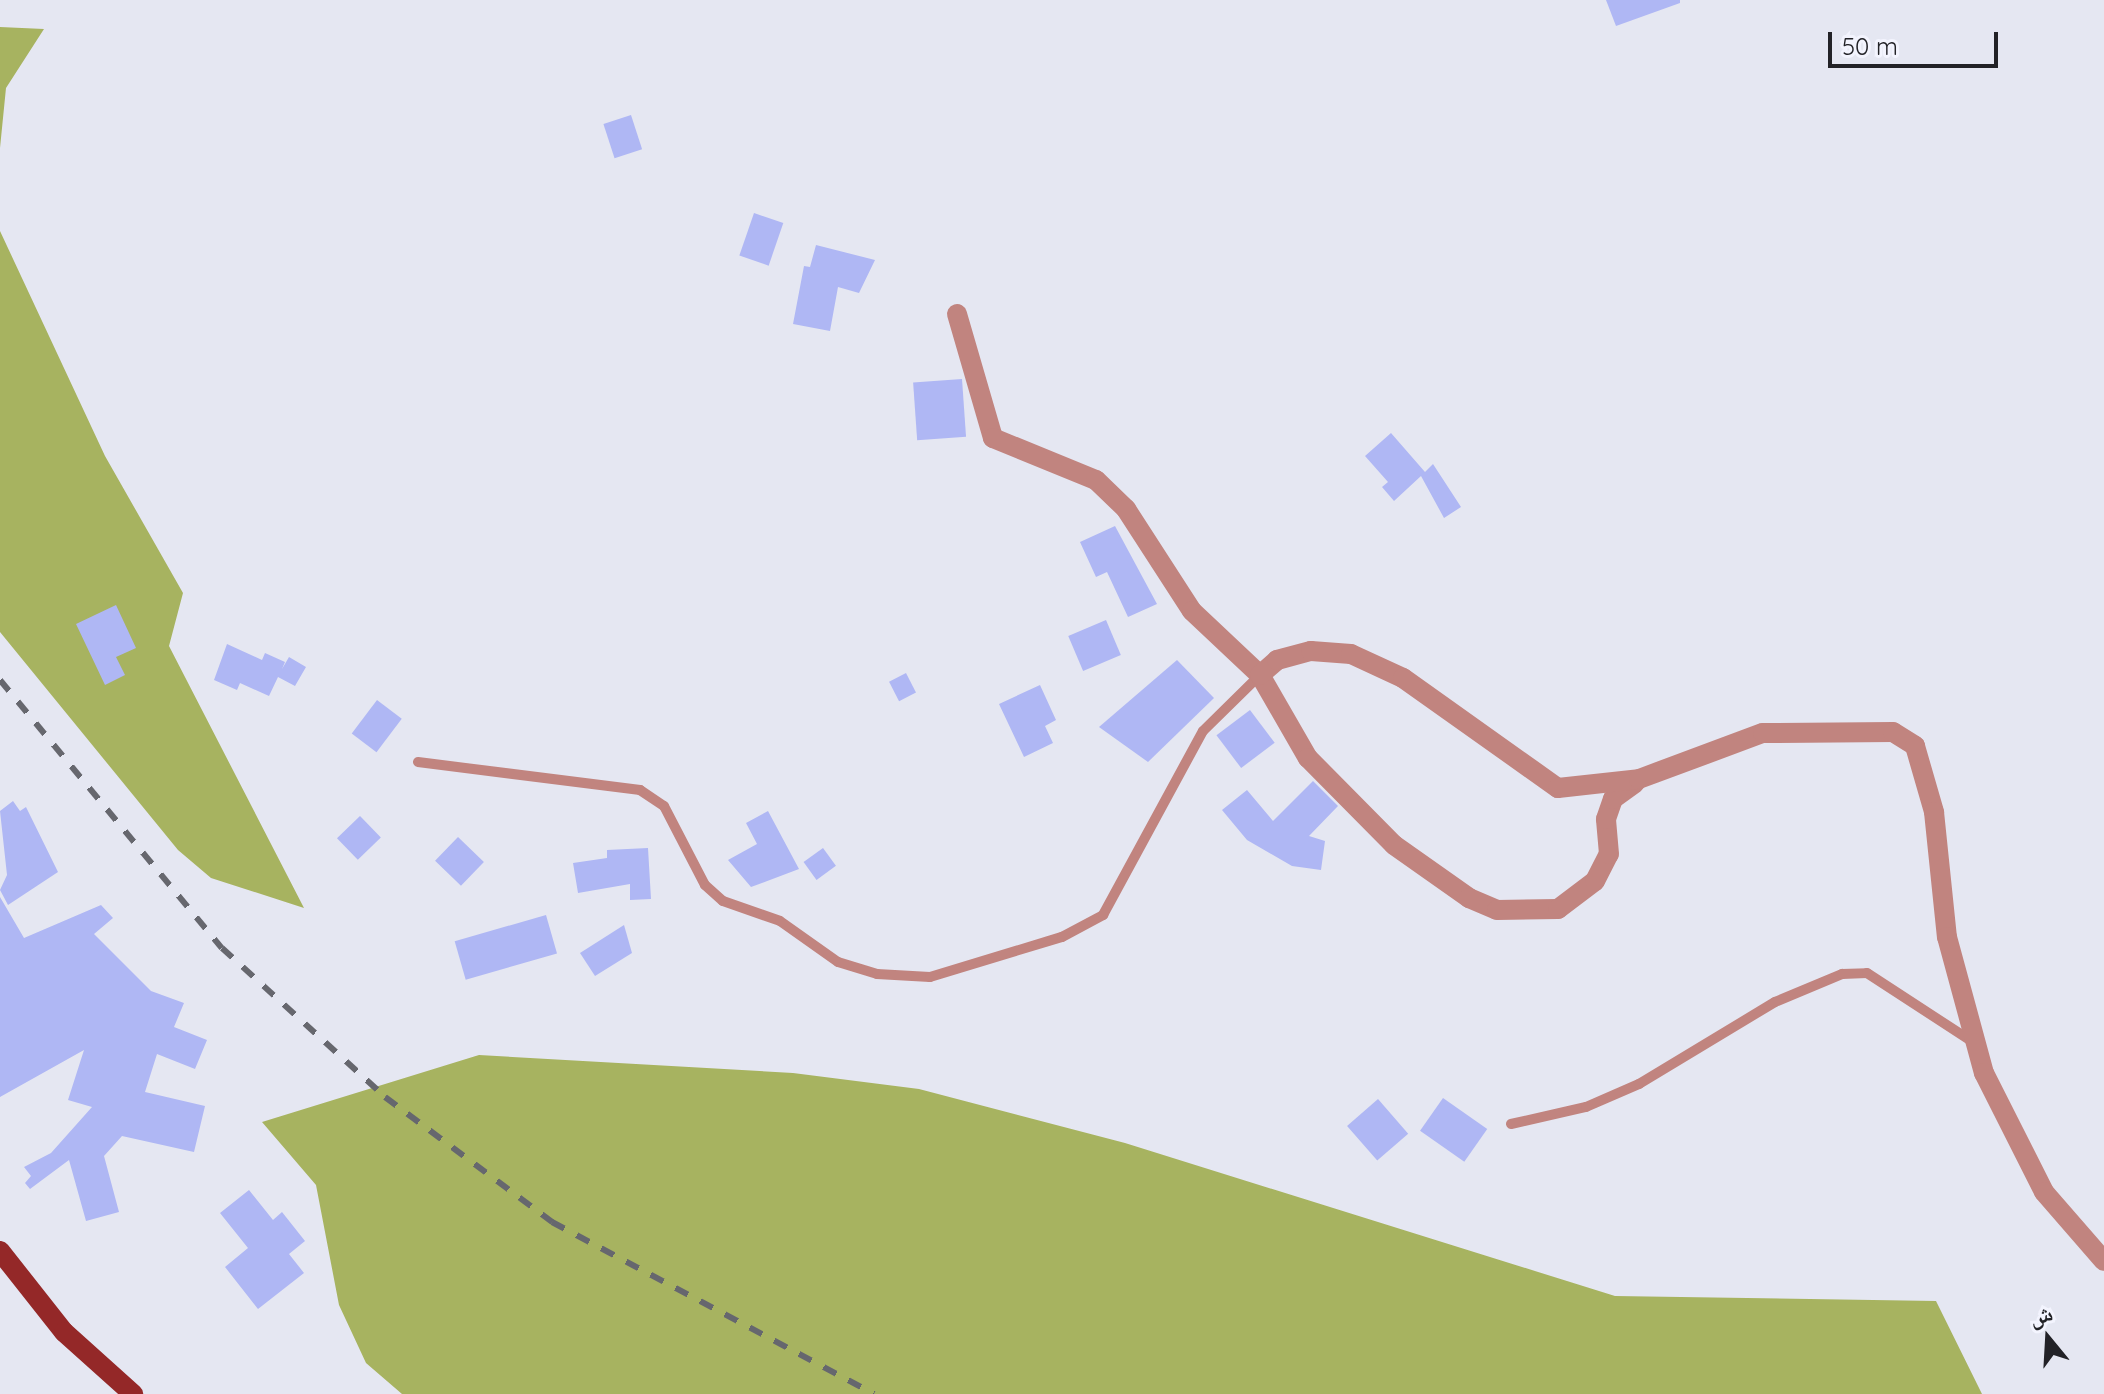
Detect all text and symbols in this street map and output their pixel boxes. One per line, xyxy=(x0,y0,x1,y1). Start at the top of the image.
scale bar xyxy=(1832,16,2002,66)
text: 50 m xyxy=(1842,31,1898,61)
north arrow xyxy=(2008,1298,2088,1378)
text: ش xyxy=(2025,1298,2056,1332)

